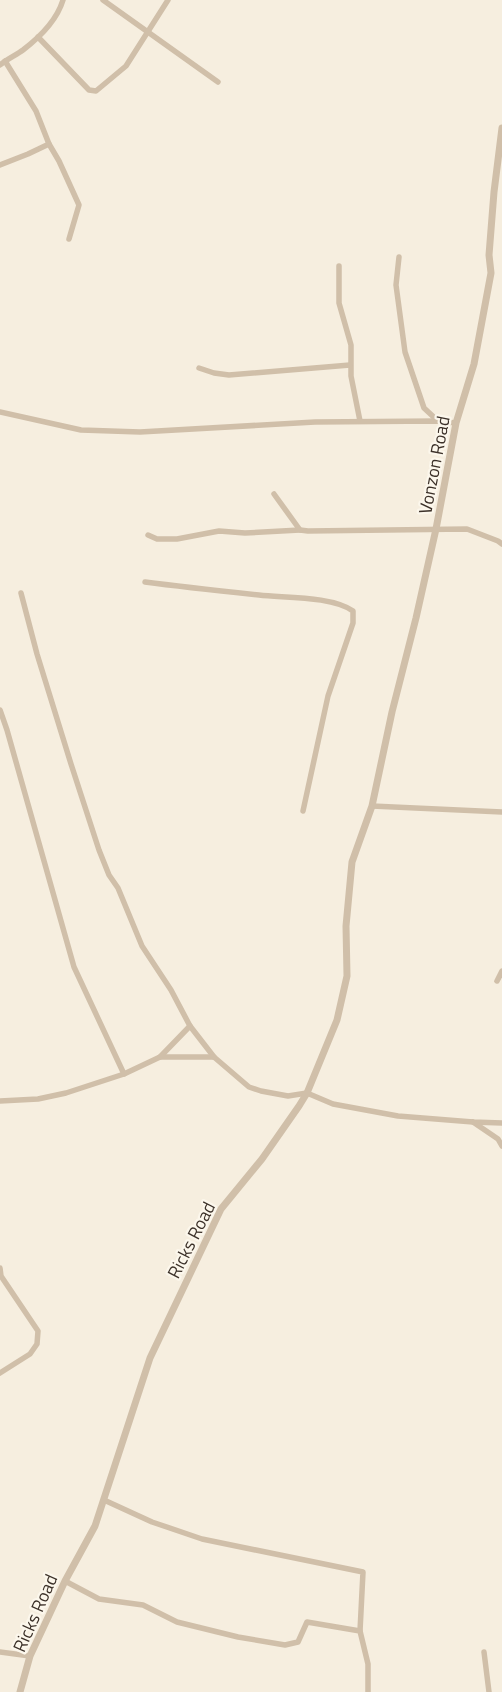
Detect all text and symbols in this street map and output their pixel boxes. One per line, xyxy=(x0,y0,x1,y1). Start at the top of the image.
street label: Vonzon Road xyxy=(411,414,457,516)
street label: Ricks Road xyxy=(160,1197,222,1283)
street label: Ricks Road xyxy=(6,1570,64,1656)

